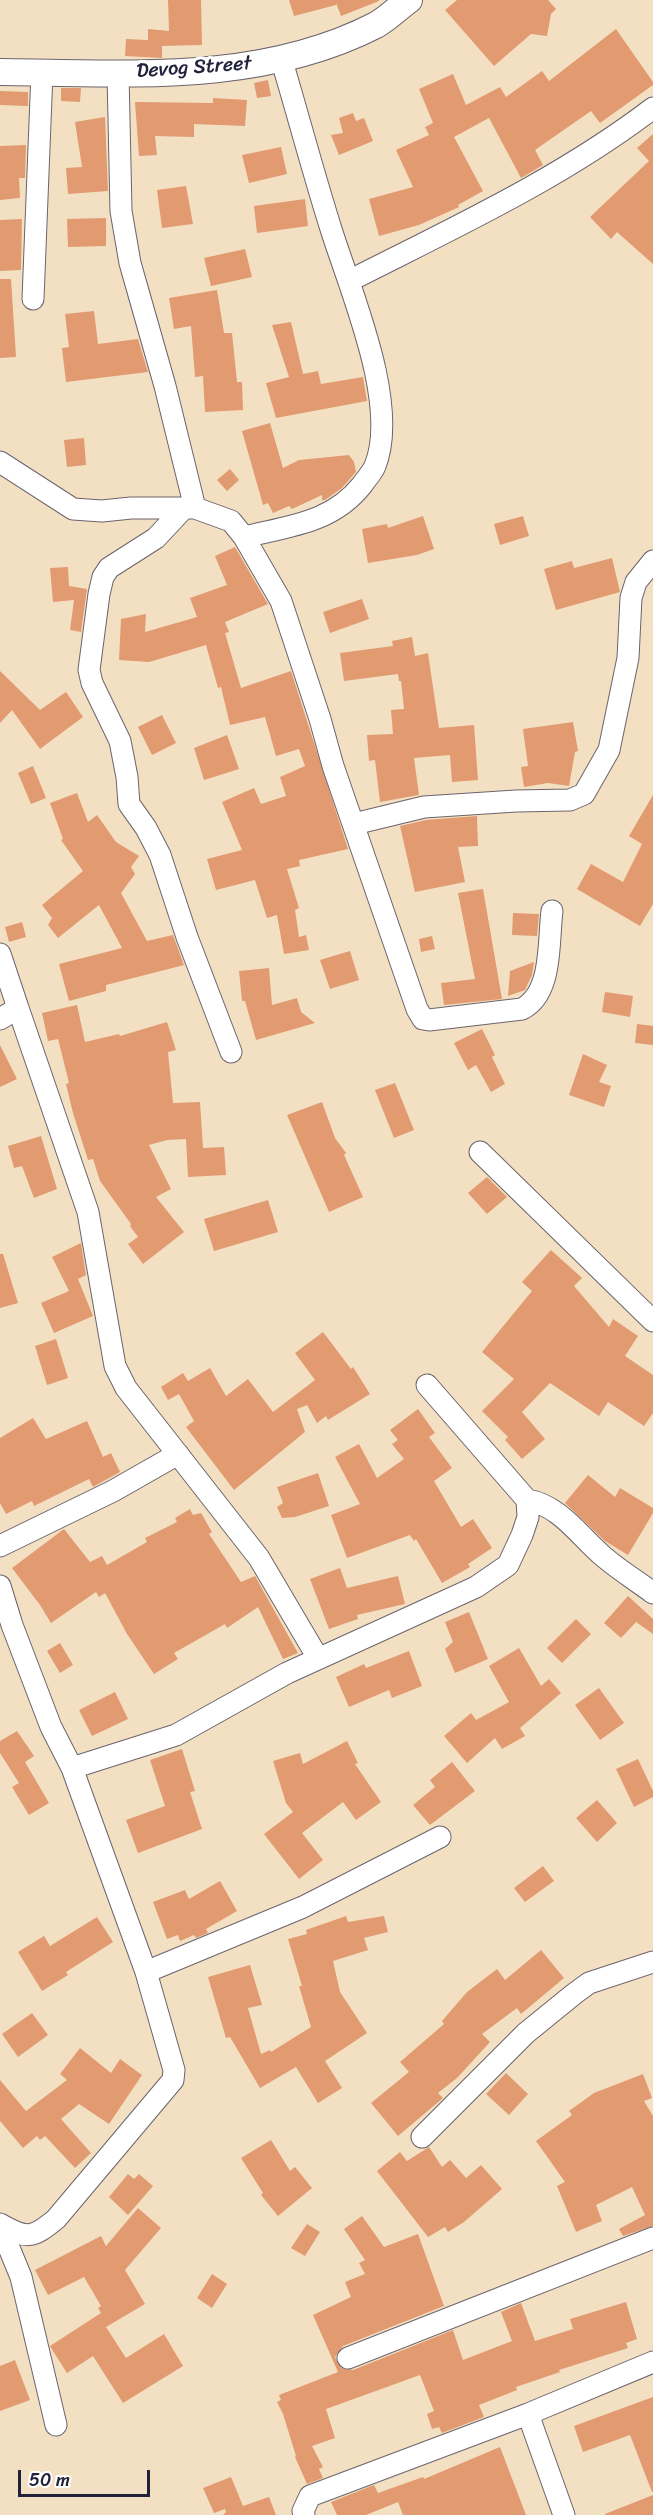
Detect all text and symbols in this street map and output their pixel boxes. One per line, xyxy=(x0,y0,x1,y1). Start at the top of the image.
street label: Devog Street xyxy=(136,52,252,84)
scale bar xyxy=(21,2458,153,2496)
text: 50 m xyxy=(29,2464,70,2496)

